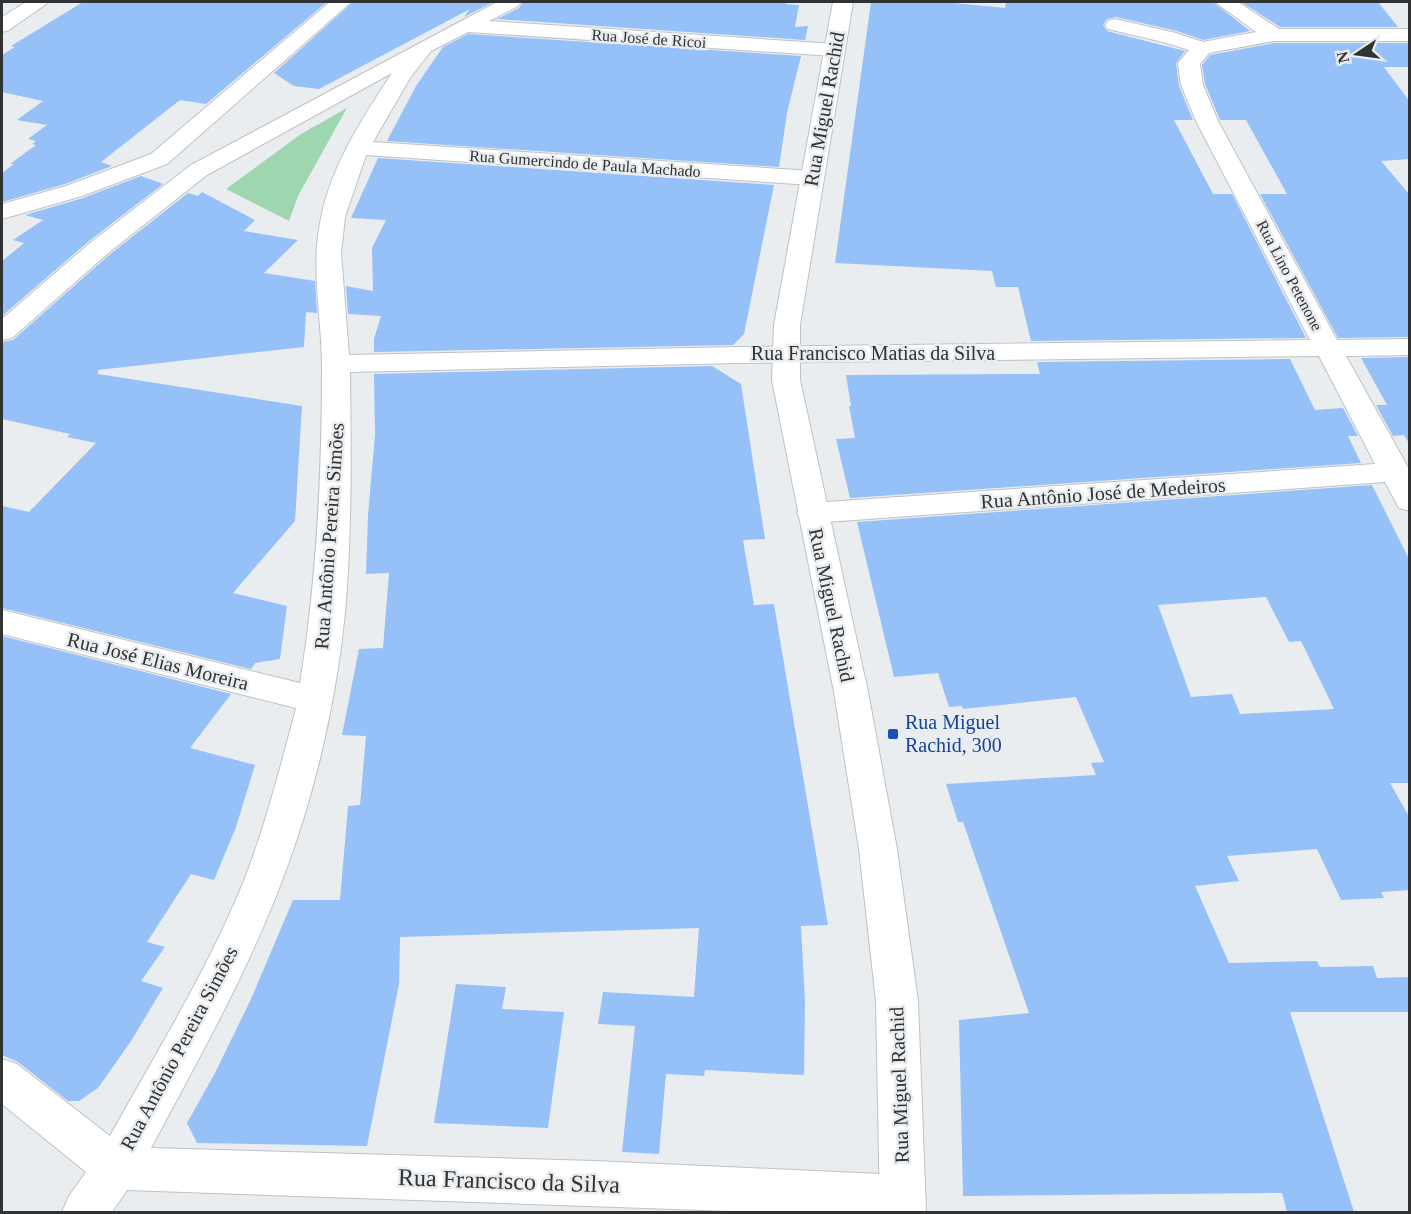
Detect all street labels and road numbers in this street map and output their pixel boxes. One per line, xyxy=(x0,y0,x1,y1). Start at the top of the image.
street label: Rua José de Ricoi xyxy=(591,26,708,51)
street label: Rua Miguel Rachid xyxy=(800,30,849,188)
street label: Rua Gumercindo de Paula Machado xyxy=(469,147,701,180)
street label: Rua Lino Petenone xyxy=(1253,217,1326,333)
street label: Rua Francisco Matias da Silva xyxy=(751,342,995,364)
street label: Rua Antônio Pereira Simões xyxy=(310,422,348,650)
street label: Rua Antônio José de Medeiros xyxy=(980,473,1226,513)
street label: Rua Miguel Rachid xyxy=(804,526,859,684)
street label: Rua José Elias Moreira xyxy=(65,628,251,694)
street label: Rua Antônio Pereira Simões xyxy=(116,942,242,1153)
street label: Rua Miguel Rachid xyxy=(885,1006,914,1164)
street label: Rua Francisco da Silva xyxy=(398,1164,621,1198)

